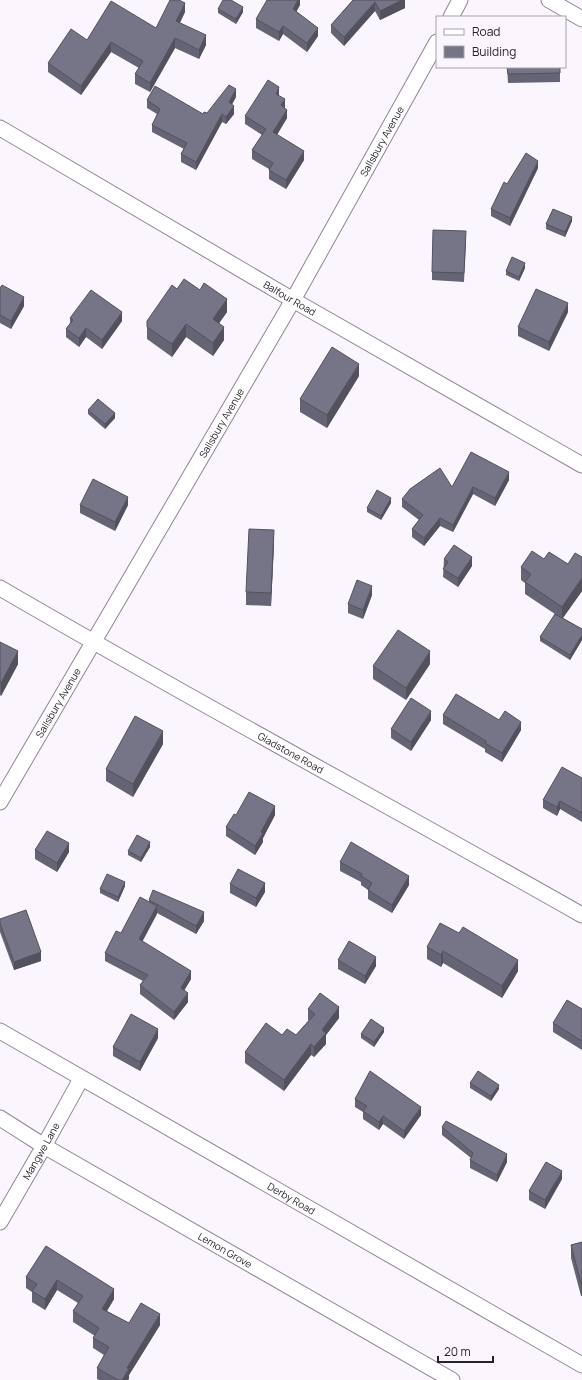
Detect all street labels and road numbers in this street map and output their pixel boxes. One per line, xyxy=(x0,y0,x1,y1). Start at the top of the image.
street label: Sallsbury Avenue xyxy=(356,103,407,179)
street label: Balfour Road xyxy=(261,277,319,319)
street label: Sallsbury Avenue xyxy=(195,385,247,460)
street label: Sallsbury Avenue xyxy=(32,665,84,740)
street label: Gladstone Road xyxy=(255,729,326,776)
street label: Mangwe Lane xyxy=(19,1120,63,1182)
street label: Derby Road xyxy=(265,1179,318,1218)
street label: Lemon Grove xyxy=(196,1229,255,1271)

